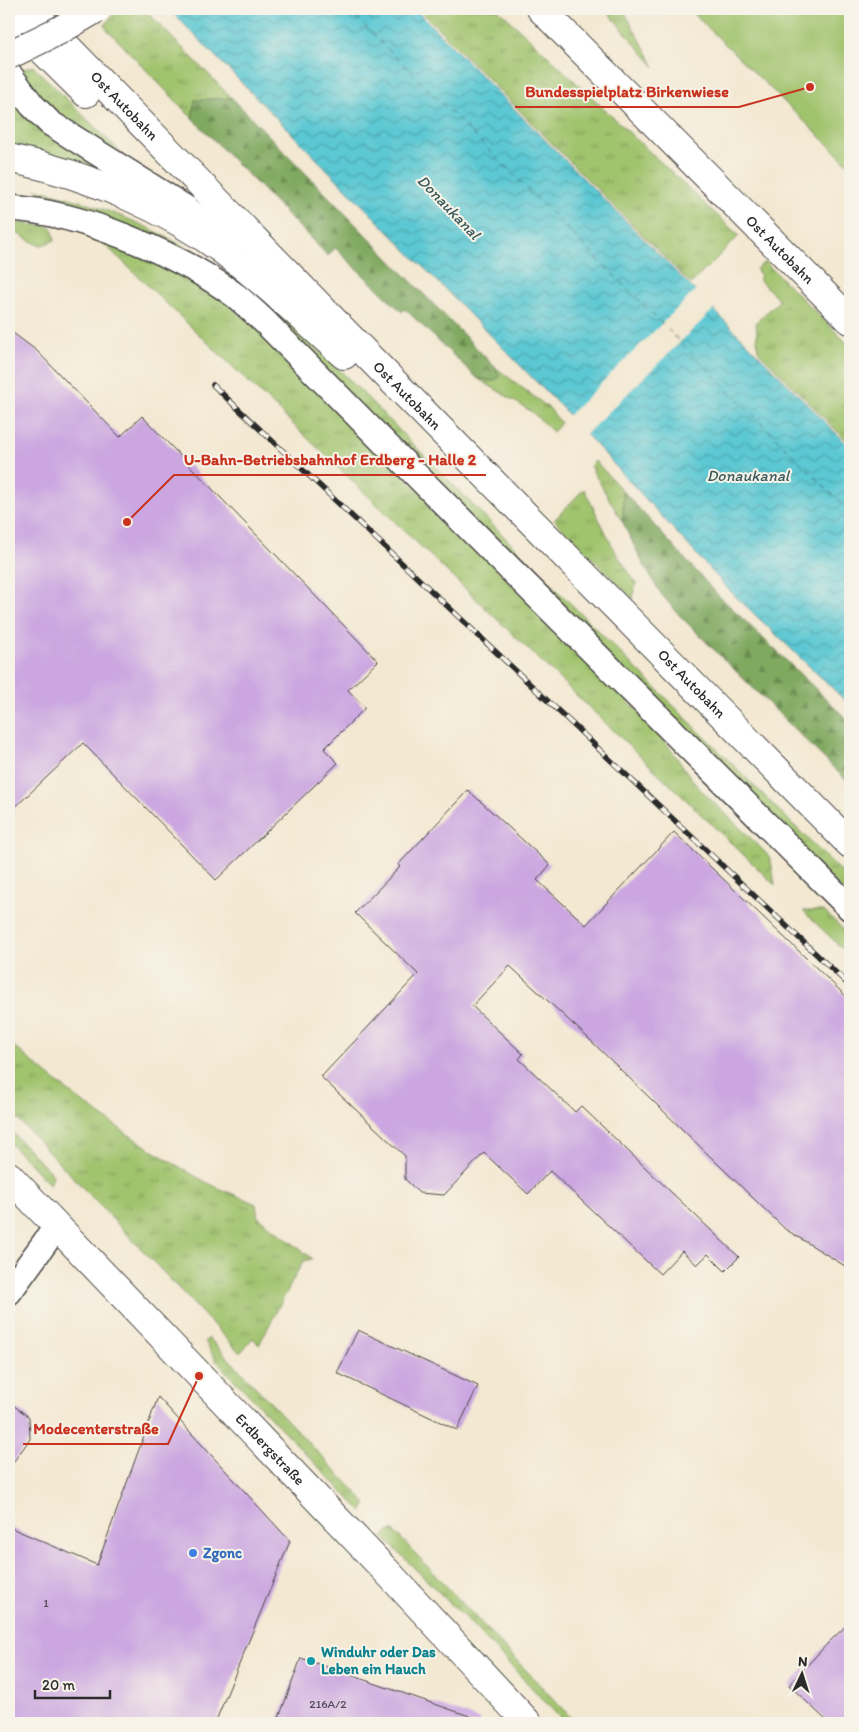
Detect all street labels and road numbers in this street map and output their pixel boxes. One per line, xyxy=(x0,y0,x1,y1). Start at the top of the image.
street label: Ost Autobahn xyxy=(87,67,162,144)
street label: Ost Autobahn xyxy=(742,211,818,288)
street label: Ost Autobahn xyxy=(369,357,445,434)
street label: Ost Autobahn xyxy=(654,646,730,722)
street label: Erdbergstraße xyxy=(232,1410,309,1489)

